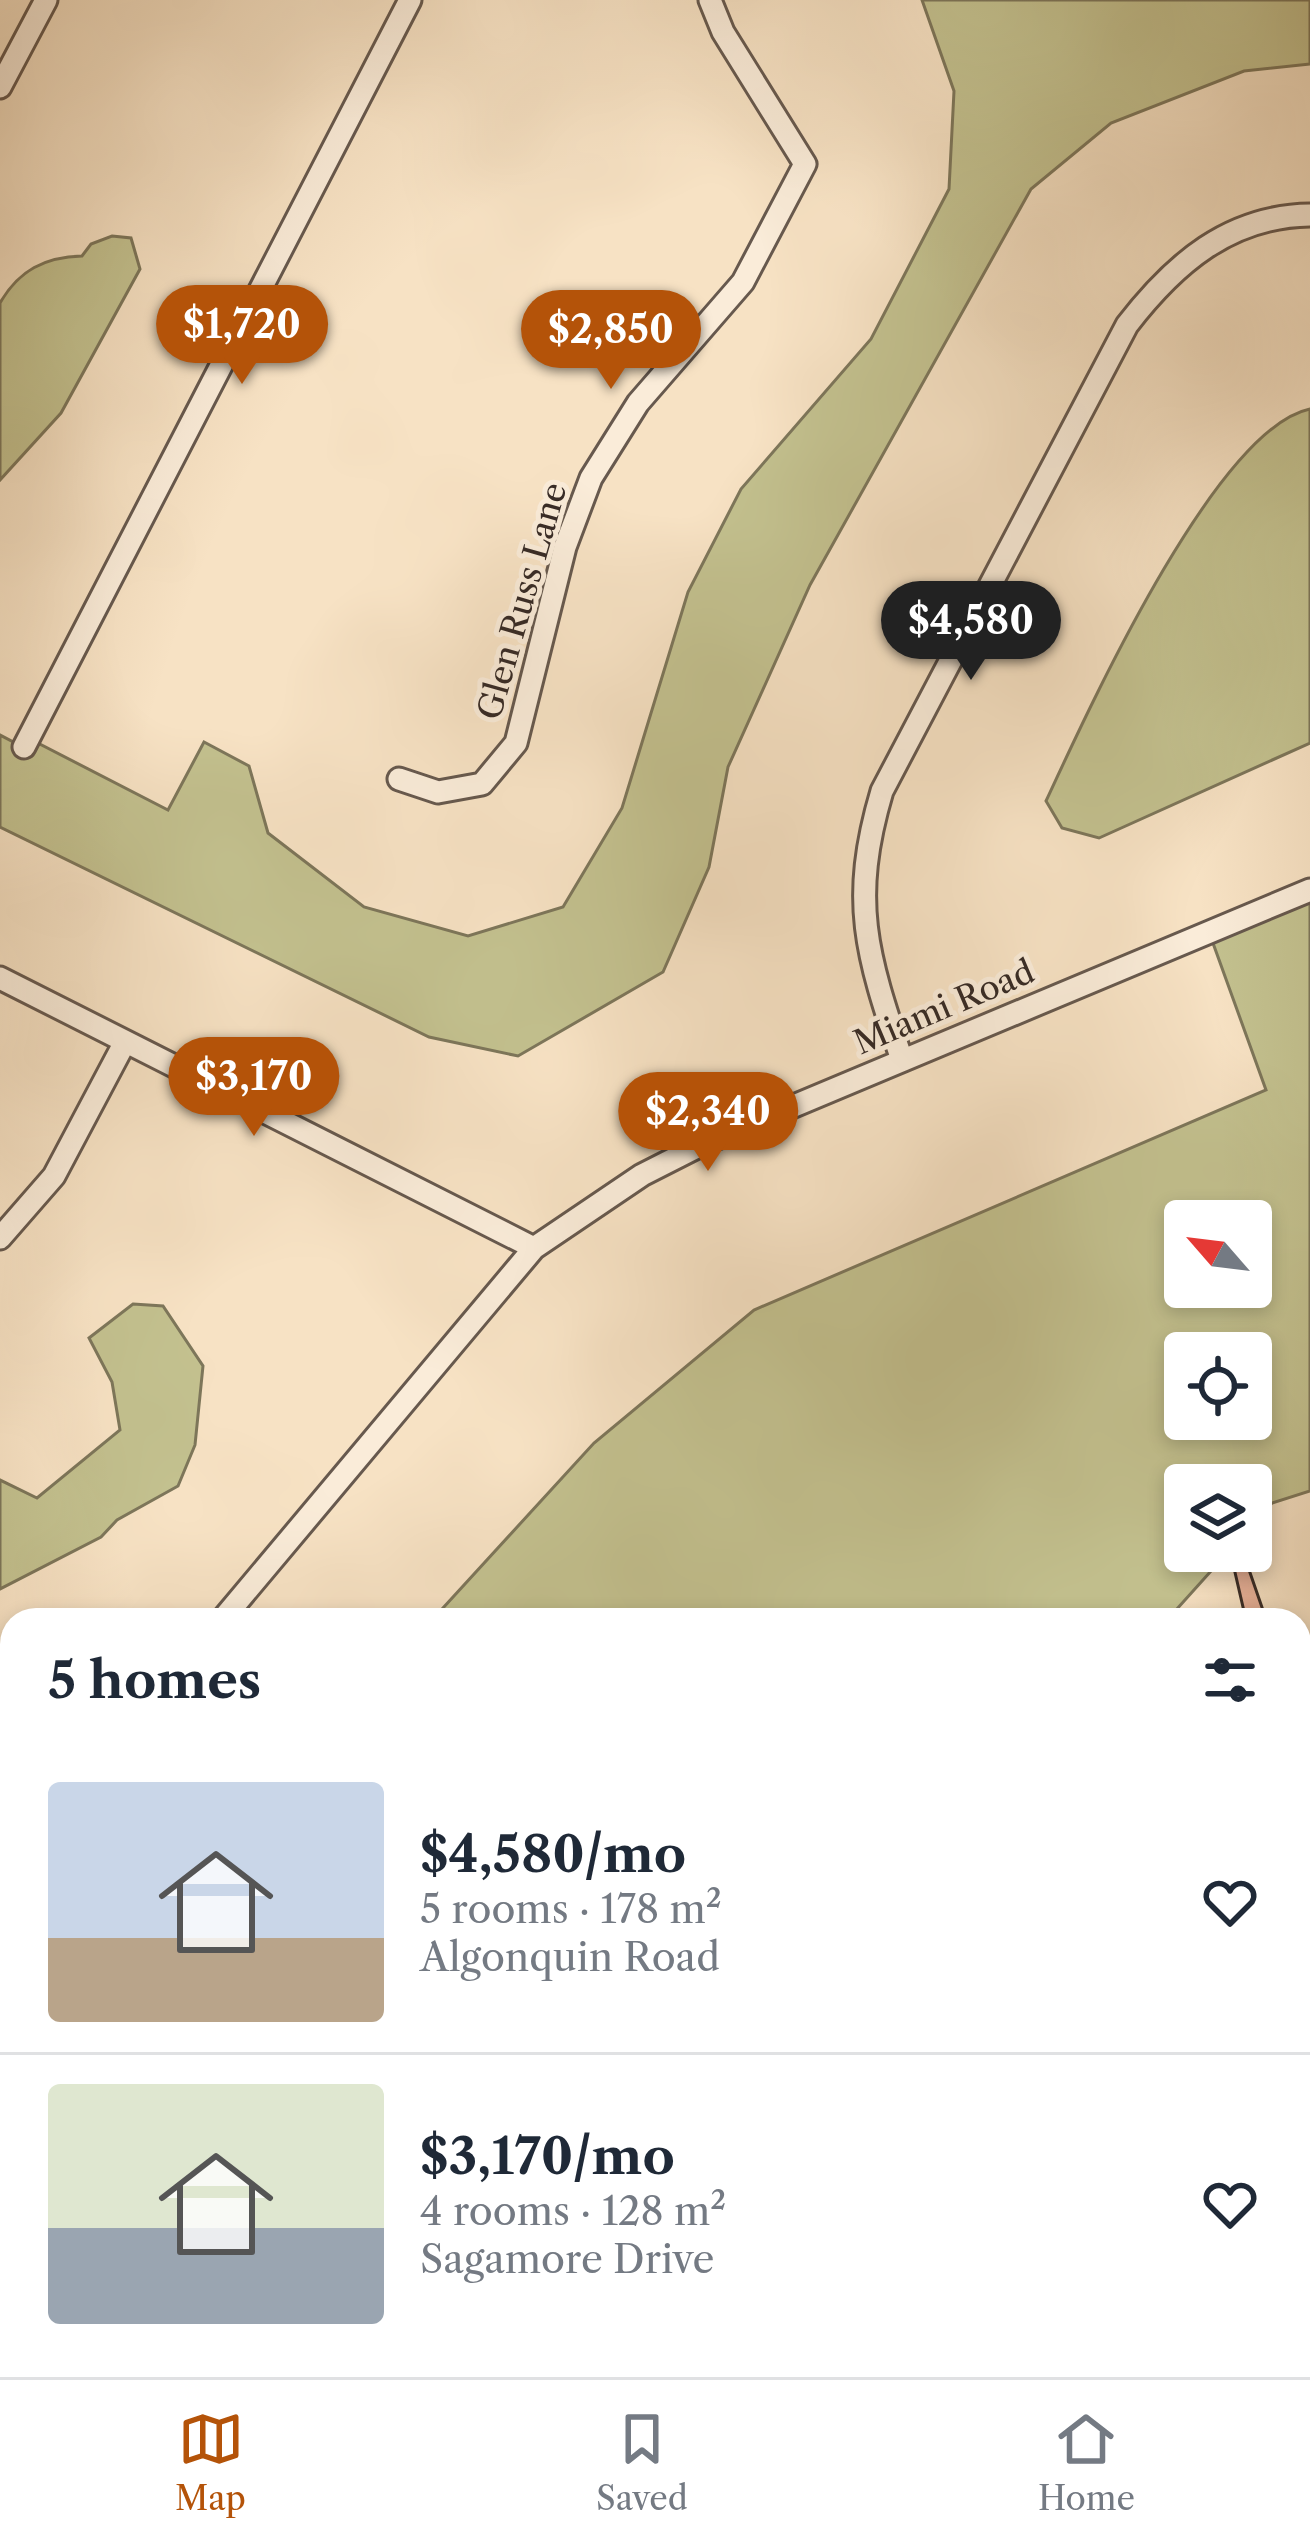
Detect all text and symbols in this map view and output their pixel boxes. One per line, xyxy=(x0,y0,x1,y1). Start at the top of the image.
pin: $1,720 xyxy=(144,285,340,387)
pin: $2,850 xyxy=(513,290,709,392)
text: $1,720 xyxy=(183,300,301,348)
text: $2,850 xyxy=(548,305,674,353)
street label: Glen Russ Lane xyxy=(469,478,575,724)
pin: $4,580 xyxy=(873,581,1069,683)
text: $4,580 xyxy=(908,596,1034,644)
street label: Miami Road xyxy=(848,951,1040,1063)
pin: $3,170 xyxy=(156,1037,352,1139)
text: $3,170 xyxy=(195,1052,313,1100)
pin: $2,340 xyxy=(610,1072,806,1174)
text: $2,340 xyxy=(645,1087,771,1135)
north arrow xyxy=(1164,1200,1272,1308)
map controls xyxy=(1164,1200,1272,1572)
button: locate xyxy=(1164,1332,1272,1440)
button: layers xyxy=(1164,1464,1272,1572)
icon: filters xyxy=(1197,1647,1263,1713)
text: 5 homes xyxy=(48,1649,261,1711)
text: $4,580/mo xyxy=(420,1823,686,1885)
icon: home xyxy=(144,1830,288,1974)
icon: heart xyxy=(1197,1869,1263,1935)
text: 5 rooms · 178 m² xyxy=(420,1885,722,1933)
text: Algonquin Road xyxy=(420,1933,720,1981)
text: $3,170/mo xyxy=(420,2125,675,2187)
icon: home xyxy=(144,2132,288,2276)
icon: heart xyxy=(1197,2171,1263,2237)
text: 4 rooms · 128 m² xyxy=(420,2187,726,2235)
text: Sagamore Drive xyxy=(420,2235,714,2283)
tab: Map xyxy=(175,2406,246,2519)
tab: Saved xyxy=(596,2406,688,2519)
tab: Home xyxy=(1038,2406,1135,2519)

